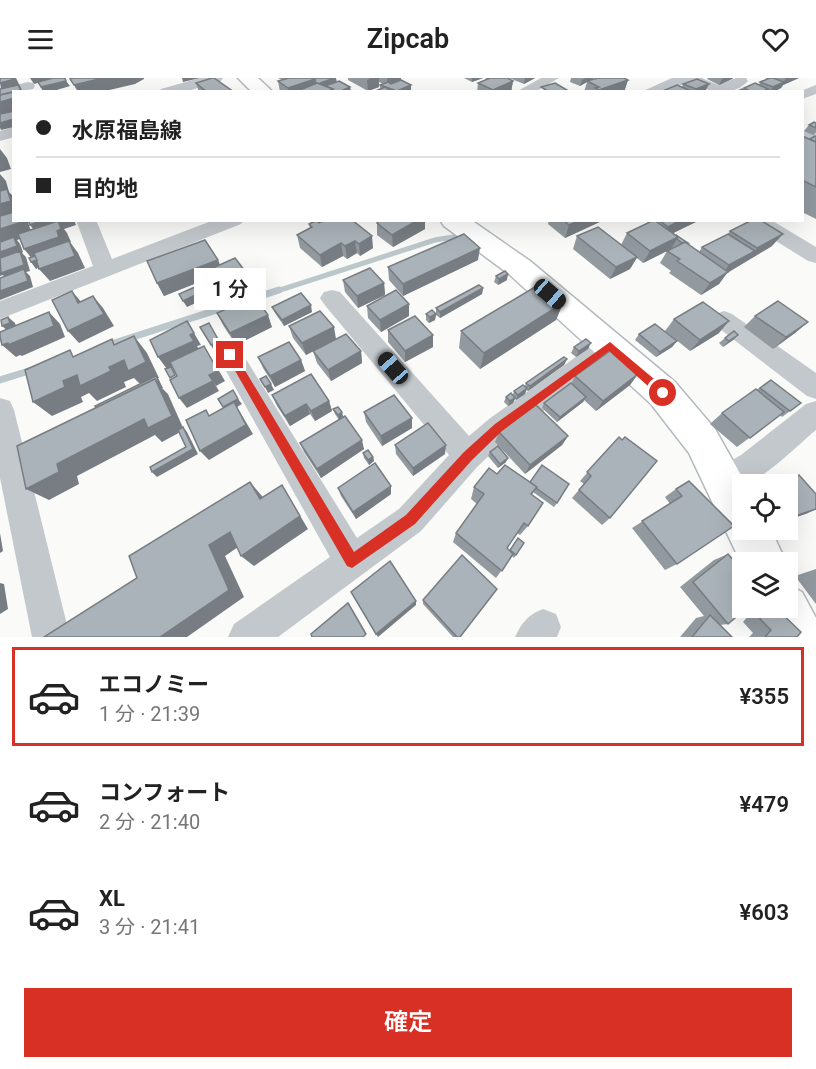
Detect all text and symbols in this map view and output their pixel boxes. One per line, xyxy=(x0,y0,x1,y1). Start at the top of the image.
icon: menu xyxy=(24,23,57,56)
text: Zipcab xyxy=(367,23,449,55)
icon: heart xyxy=(759,23,792,56)
text: 水原福島線 xyxy=(72,118,182,143)
text: 目的地 xyxy=(72,176,138,201)
callout: 1 分 xyxy=(194,268,266,310)
car xyxy=(531,275,569,313)
text: 1 分 xyxy=(212,277,248,301)
route end xyxy=(216,341,243,368)
car xyxy=(374,349,412,387)
route start xyxy=(649,379,676,406)
map controls xyxy=(732,474,798,618)
button: locate xyxy=(732,474,798,540)
button: layers xyxy=(732,552,798,618)
icon: car xyxy=(27,670,81,724)
text: エコノミー xyxy=(99,672,209,697)
text: ¥355 xyxy=(740,684,789,709)
text: 1 分 · 21:39 xyxy=(99,702,200,726)
icon: car xyxy=(27,778,81,832)
text: コンフォート xyxy=(99,780,230,805)
text: ¥479 xyxy=(740,792,789,817)
text: 2 分 · 21:40 xyxy=(99,810,200,834)
icon: car xyxy=(27,886,81,940)
text: XL xyxy=(99,886,125,911)
text: ¥603 xyxy=(740,900,789,925)
text: 3 分 · 21:41 xyxy=(99,915,200,939)
button: 確定 xyxy=(24,988,792,1057)

